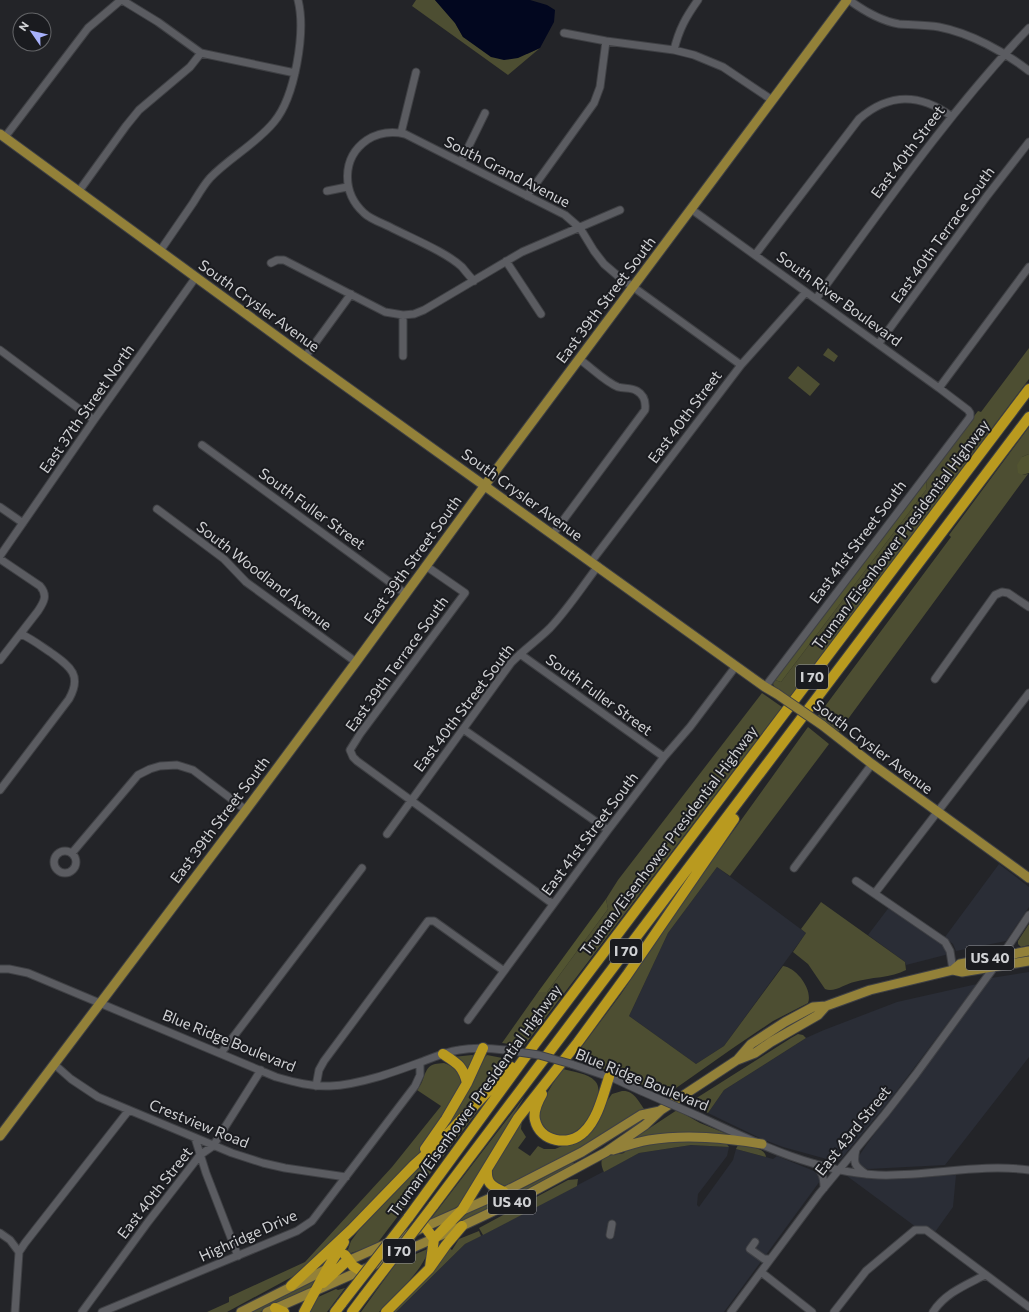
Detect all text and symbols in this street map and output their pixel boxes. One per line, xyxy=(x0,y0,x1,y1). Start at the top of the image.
north arrow xyxy=(12,12,52,52)
text: N xyxy=(16,19,31,33)
street label: East 40th Street xyxy=(867,102,948,201)
street label: South Grand Avenue xyxy=(442,132,573,211)
street label: East 40th Terrace South xyxy=(887,163,998,306)
street label: East 39th Street South xyxy=(552,232,659,366)
street label: South River Boulevard xyxy=(774,247,906,350)
street label: South Crysler Avenue xyxy=(196,255,324,355)
street label: East 37th Street North xyxy=(35,341,137,476)
street label: East 40th Street xyxy=(644,367,725,466)
street label: Truman/Eisenhower Presidential Highway xyxy=(808,416,993,653)
street label: South Crysler Avenue xyxy=(459,444,587,544)
street label: South Fuller Street xyxy=(256,463,369,553)
street label: East 41st Street South xyxy=(805,476,909,607)
street label: East 39th Street South xyxy=(360,492,465,627)
street label: South Woodland Avenue xyxy=(194,517,336,634)
street label: East 39th Terrace South xyxy=(341,592,451,735)
street label: East 40th Street South xyxy=(409,640,517,775)
street label: South Fuller Street xyxy=(543,649,656,739)
road number: I 70 xyxy=(796,665,828,689)
street label: South Crysler Avenue xyxy=(810,695,937,797)
street label: Truman/Eisenhower Presidential Highway xyxy=(576,722,761,959)
street label: East 39th Street South xyxy=(166,752,273,886)
street label: East 41st Street South xyxy=(537,768,641,899)
road number: I 70 xyxy=(610,939,642,963)
road number: US 40 xyxy=(966,946,1014,970)
street label: Truman/Eisenhower Presidential Highway xyxy=(384,980,565,1220)
street label: Blue Ridge Boulevard xyxy=(160,1005,299,1075)
street label: Blue Ridge Boulevard xyxy=(573,1044,712,1114)
street label: East 43rd Street xyxy=(811,1082,894,1179)
street label: Crestview Road xyxy=(147,1095,252,1151)
street label: East 40th Street xyxy=(113,1143,196,1242)
road number: US 40 xyxy=(488,1190,536,1214)
street label: Highridge Drive xyxy=(196,1205,299,1265)
road number: I 70 xyxy=(383,1239,415,1263)

